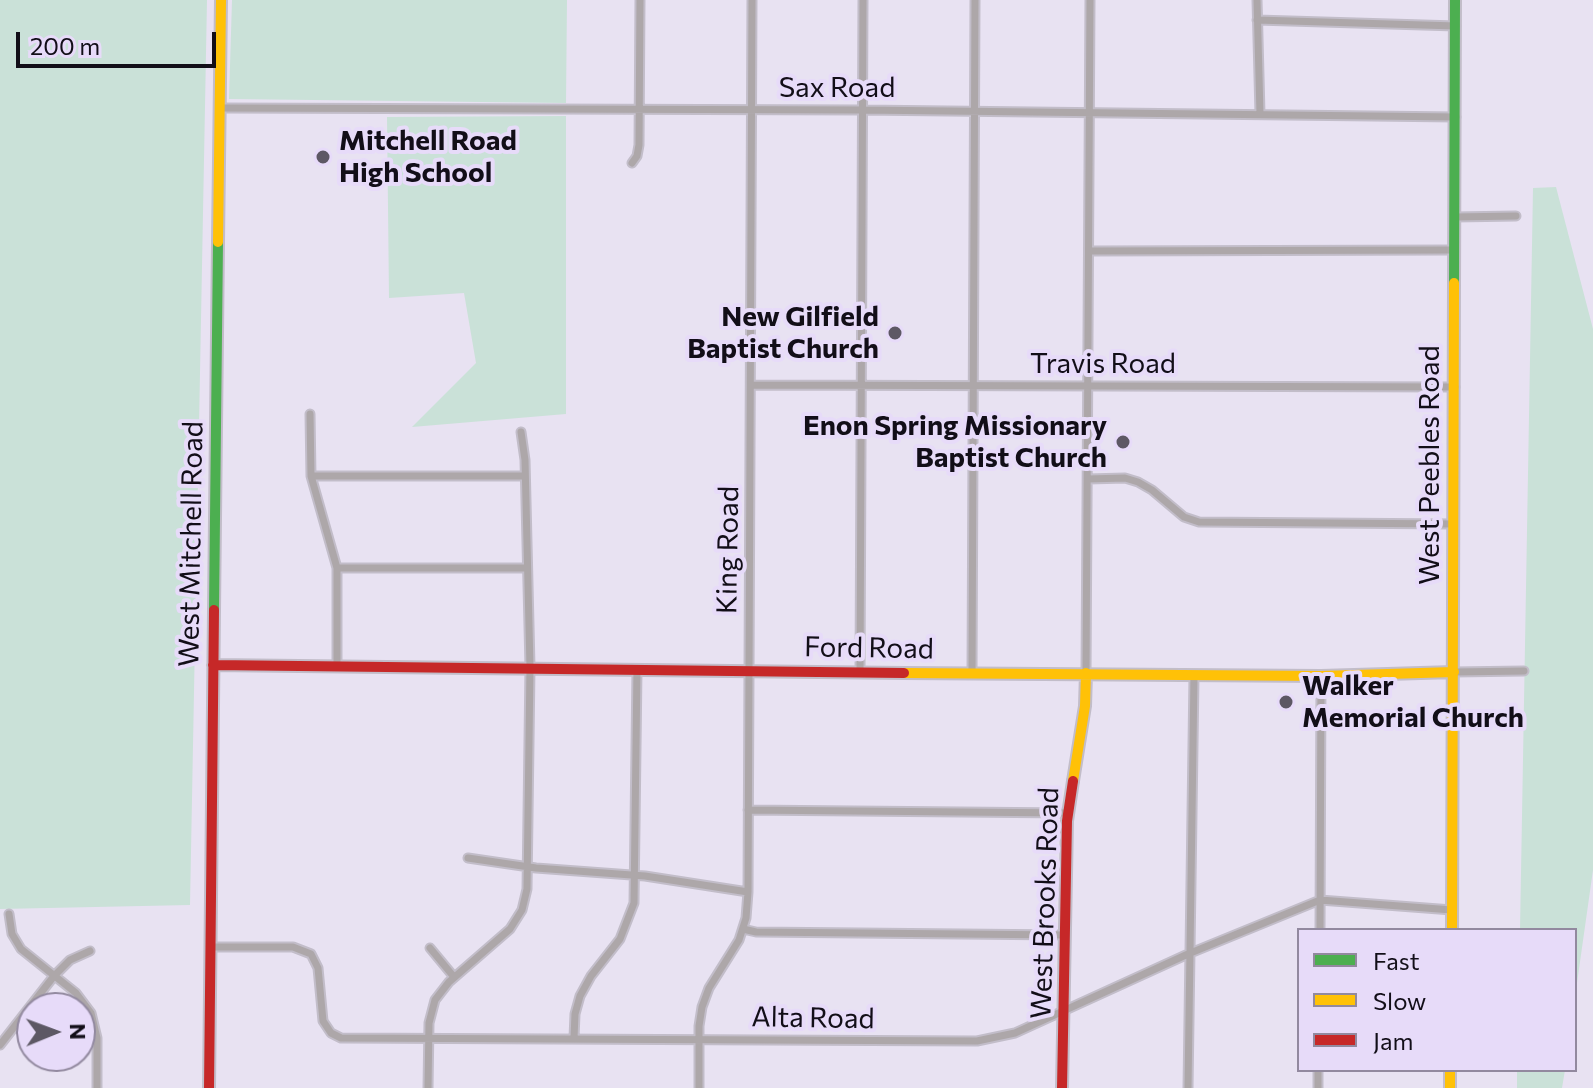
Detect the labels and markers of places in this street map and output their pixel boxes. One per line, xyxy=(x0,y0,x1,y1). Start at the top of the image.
place label: Mitchell Road High School xyxy=(339,124,517,190)
marker: Mitchell Road High School xyxy=(314,148,332,166)
place label: New Gilfield Baptist Church xyxy=(687,300,879,366)
marker: New Gilfield Baptist Church xyxy=(886,324,904,342)
place label: Enon Spring Missionary Baptist Church xyxy=(803,409,1107,475)
marker: Enon Spring Missionary Baptist Church xyxy=(1114,433,1132,451)
place label: Walker Memorial Church xyxy=(1302,669,1524,735)
marker: Walker Memorial Church xyxy=(1277,693,1295,711)

